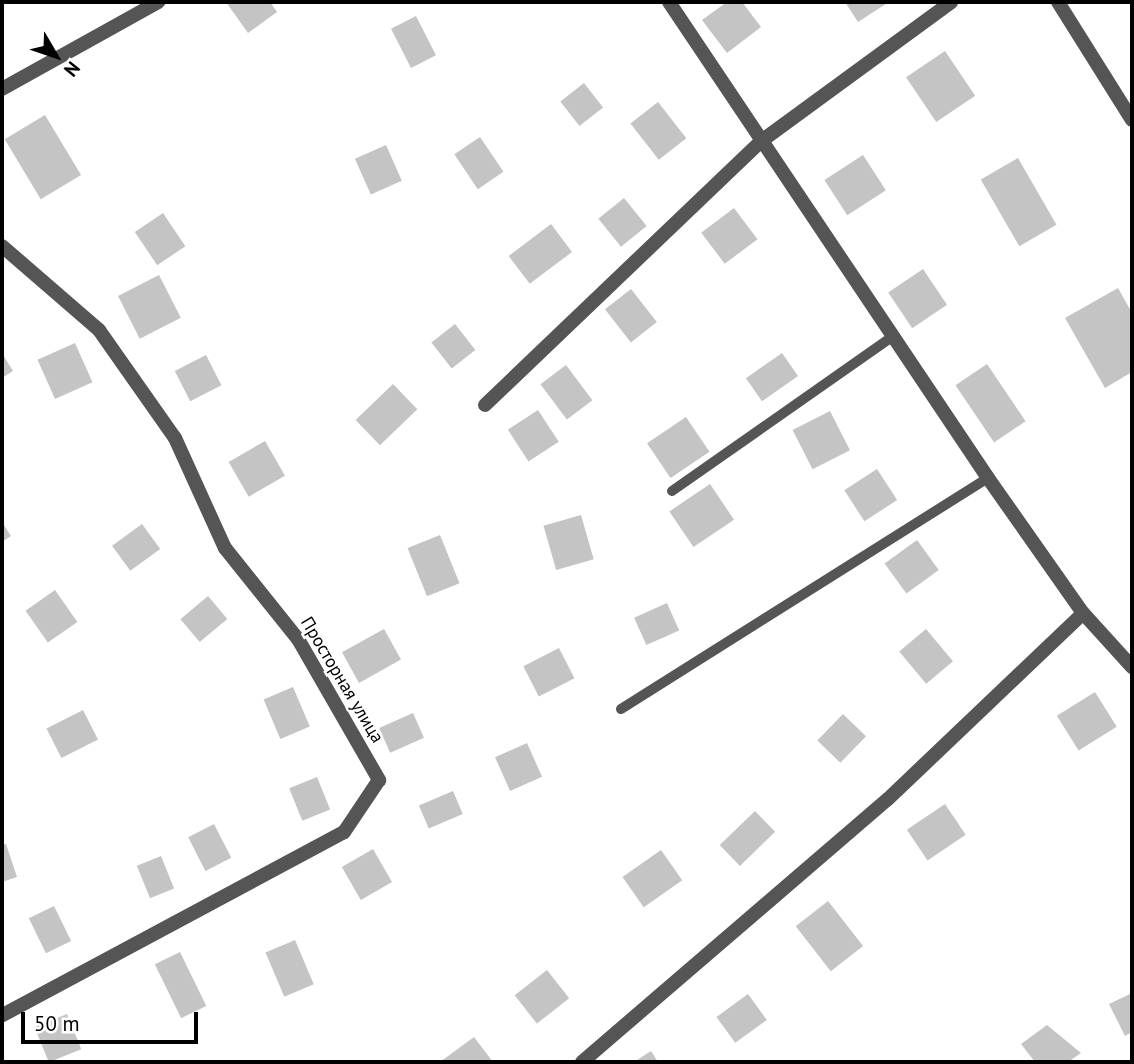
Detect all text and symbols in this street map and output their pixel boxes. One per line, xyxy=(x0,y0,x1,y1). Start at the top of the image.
north arrow xyxy=(21,21,91,91)
text: N xyxy=(59,57,86,82)
street label: Просторная улица xyxy=(296,613,388,747)
scale bar xyxy=(24,998,201,1042)
text: 50 m xyxy=(34,1010,80,1037)

